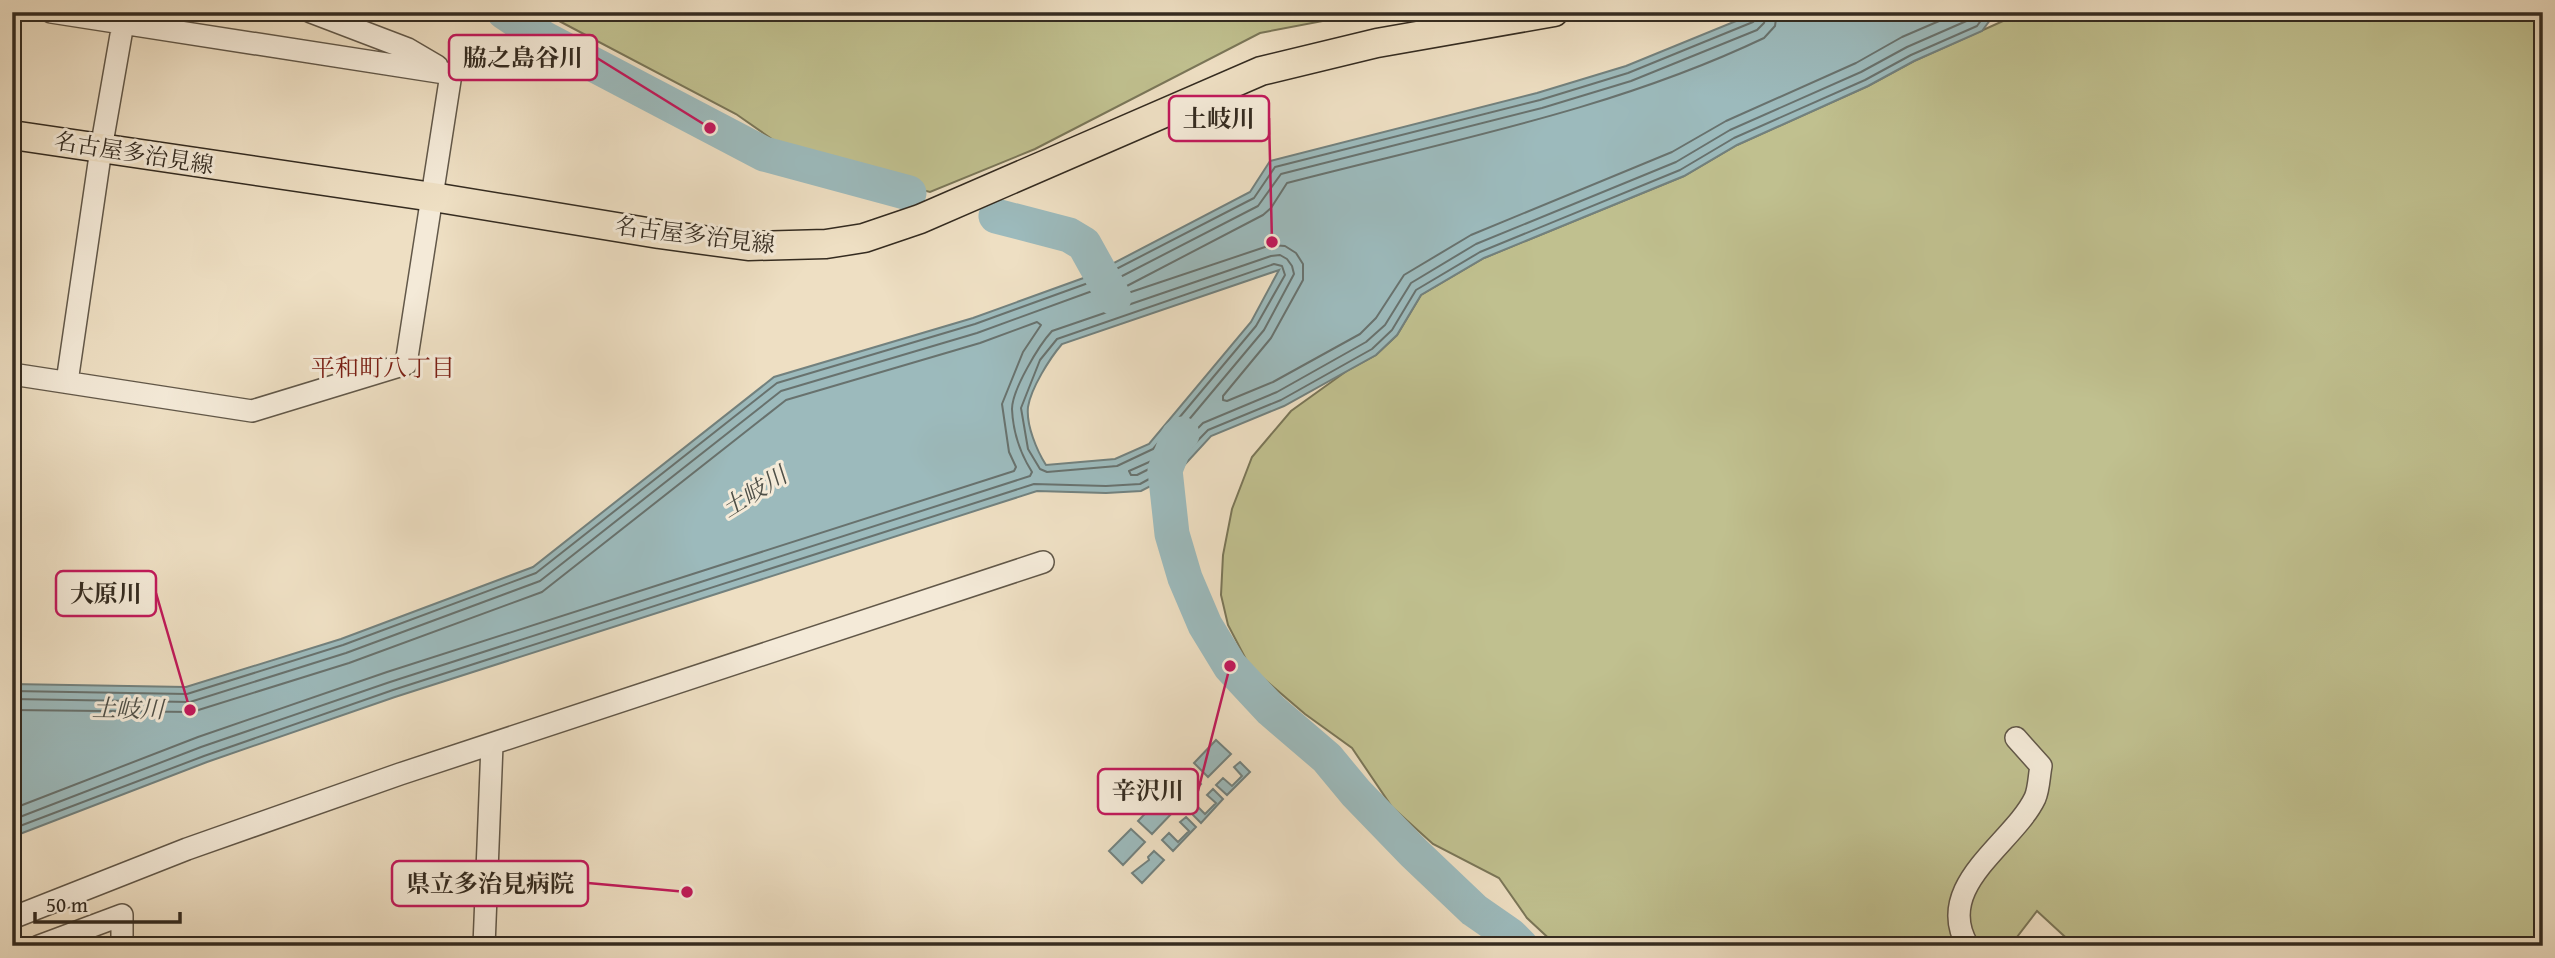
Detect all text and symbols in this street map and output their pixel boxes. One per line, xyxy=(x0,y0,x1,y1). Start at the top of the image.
callout: 脇之島谷川 xyxy=(449,35,597,80)
text: 脇之島谷川 xyxy=(463,40,583,75)
callout: 土岐川 xyxy=(1169,96,1269,141)
text: 土岐川 xyxy=(1183,101,1255,136)
street label: 名古屋多治見線 xyxy=(52,124,216,181)
street label: 名古屋多治見線 xyxy=(613,208,777,261)
district label: 平和町八丁目 xyxy=(311,350,455,385)
water label: 土岐川 xyxy=(714,456,796,525)
callout: 大原川 xyxy=(56,571,156,616)
text: 大原川 xyxy=(70,576,142,611)
water label: 土岐川 xyxy=(92,690,167,727)
callout: 辛沢川 xyxy=(1098,769,1198,814)
text: 辛沢川 xyxy=(1112,773,1184,808)
callout: 県立多治見病院 xyxy=(392,861,588,906)
text: 県立多治見病院 xyxy=(406,866,574,901)
scale bar xyxy=(35,881,180,925)
text: 50 m xyxy=(46,889,88,920)

